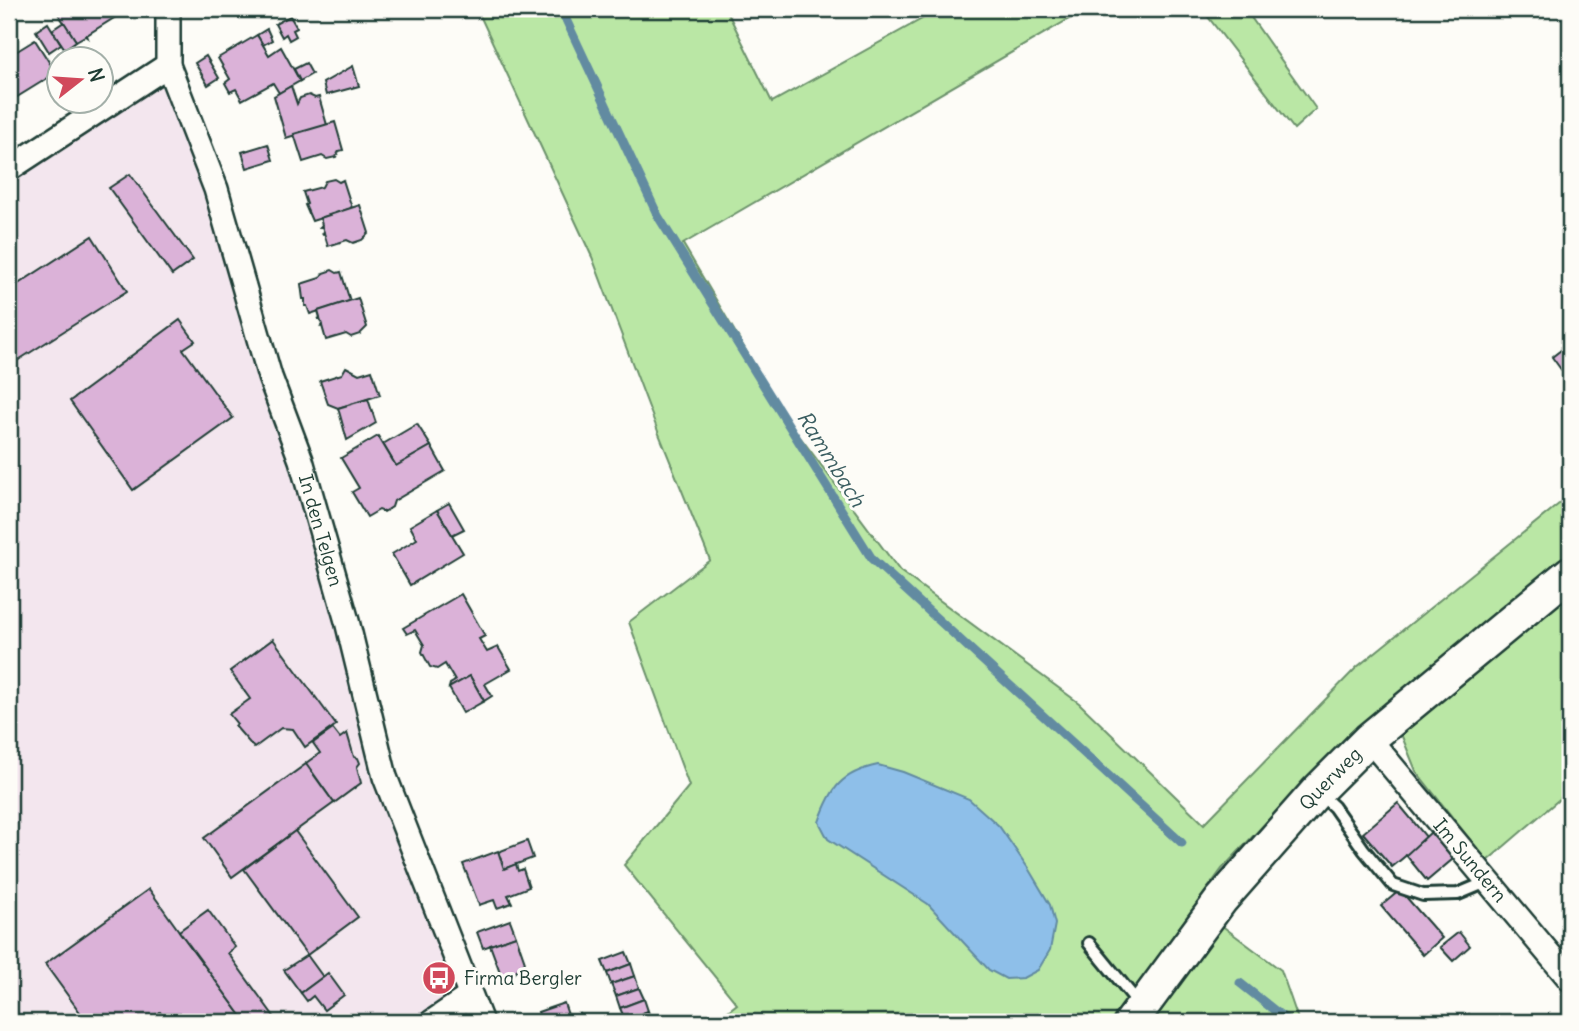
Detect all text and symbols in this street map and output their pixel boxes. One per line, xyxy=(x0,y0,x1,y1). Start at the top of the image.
north arrow xyxy=(46,46,116,116)
text: N xyxy=(83,65,110,85)
water label: Rammbach xyxy=(791,406,872,513)
street label: In den Telgen xyxy=(294,471,348,589)
street label: Querweg xyxy=(1294,742,1366,815)
street label: Im Sundern xyxy=(1428,813,1512,907)
bus stop icon: Firma Bergler xyxy=(420,959,458,997)
place label: Firma Bergler xyxy=(464,966,582,990)

